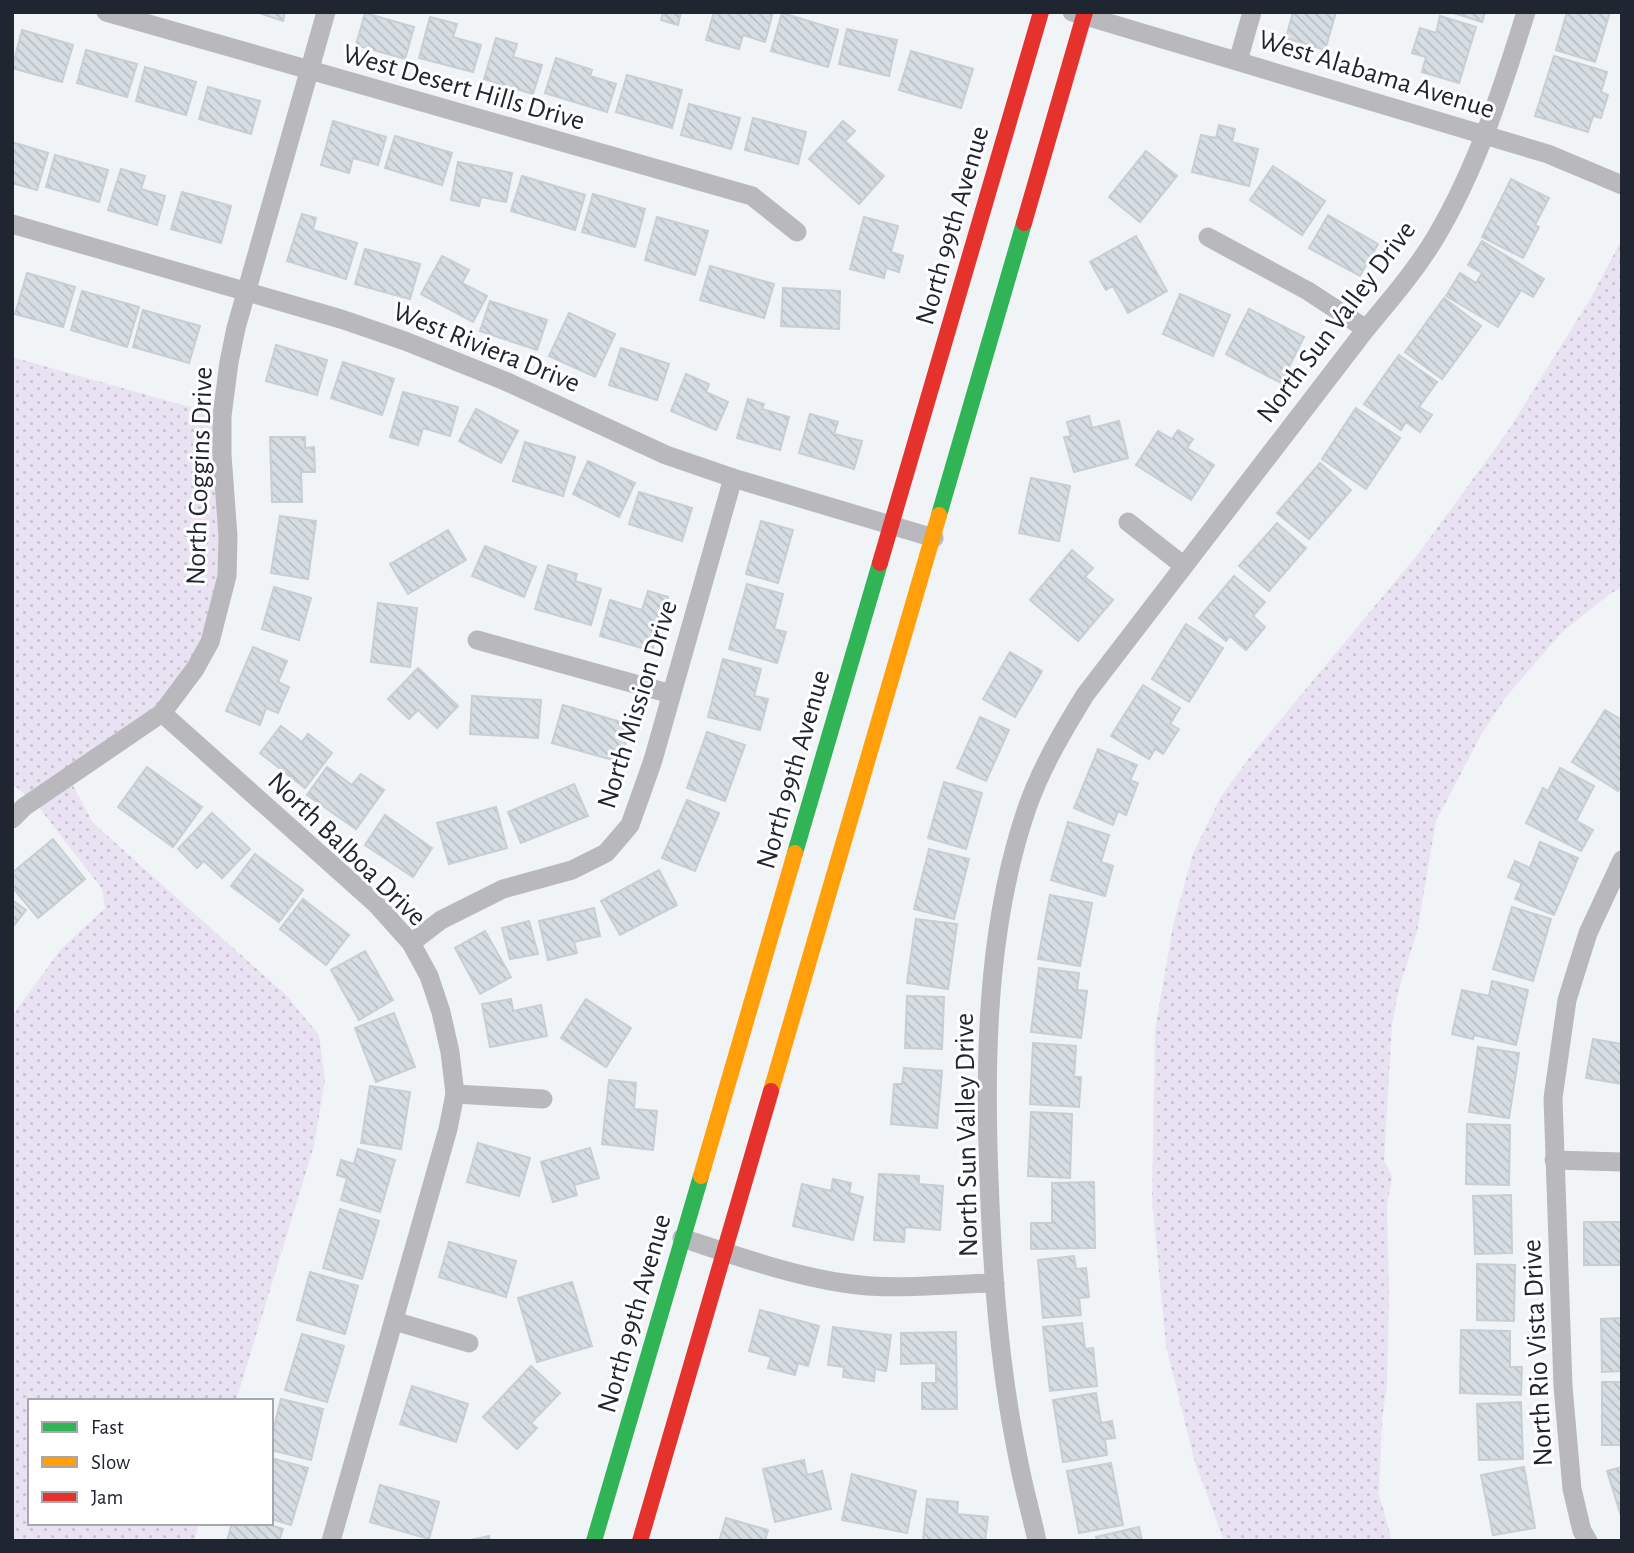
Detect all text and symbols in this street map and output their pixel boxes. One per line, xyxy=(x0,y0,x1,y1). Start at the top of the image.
street label: West Alabama Avenue xyxy=(1255,26,1498,124)
street label: West Desert Hills Drive xyxy=(339,40,588,136)
street label: North 99th Avenue xyxy=(911,123,995,328)
street label: North Sun Valley Drive xyxy=(1252,216,1421,428)
street label: West Riviera Drive xyxy=(389,298,584,398)
street label: North Coggins Drive xyxy=(182,366,218,586)
street label: North Mission Drive xyxy=(593,597,683,812)
street label: North 99th Avenue xyxy=(752,667,836,872)
street label: North Balboa Drive xyxy=(262,767,431,932)
street label: North Sun Valley Drive xyxy=(951,1013,983,1257)
street label: North 99th Avenue xyxy=(593,1211,677,1416)
street label: North Rio Vista Drive xyxy=(1518,1239,1558,1467)
legend xyxy=(28,1399,273,1525)
text: Fast xyxy=(91,1417,124,1438)
text: Slow xyxy=(91,1452,130,1473)
text: Jam xyxy=(91,1487,123,1508)

